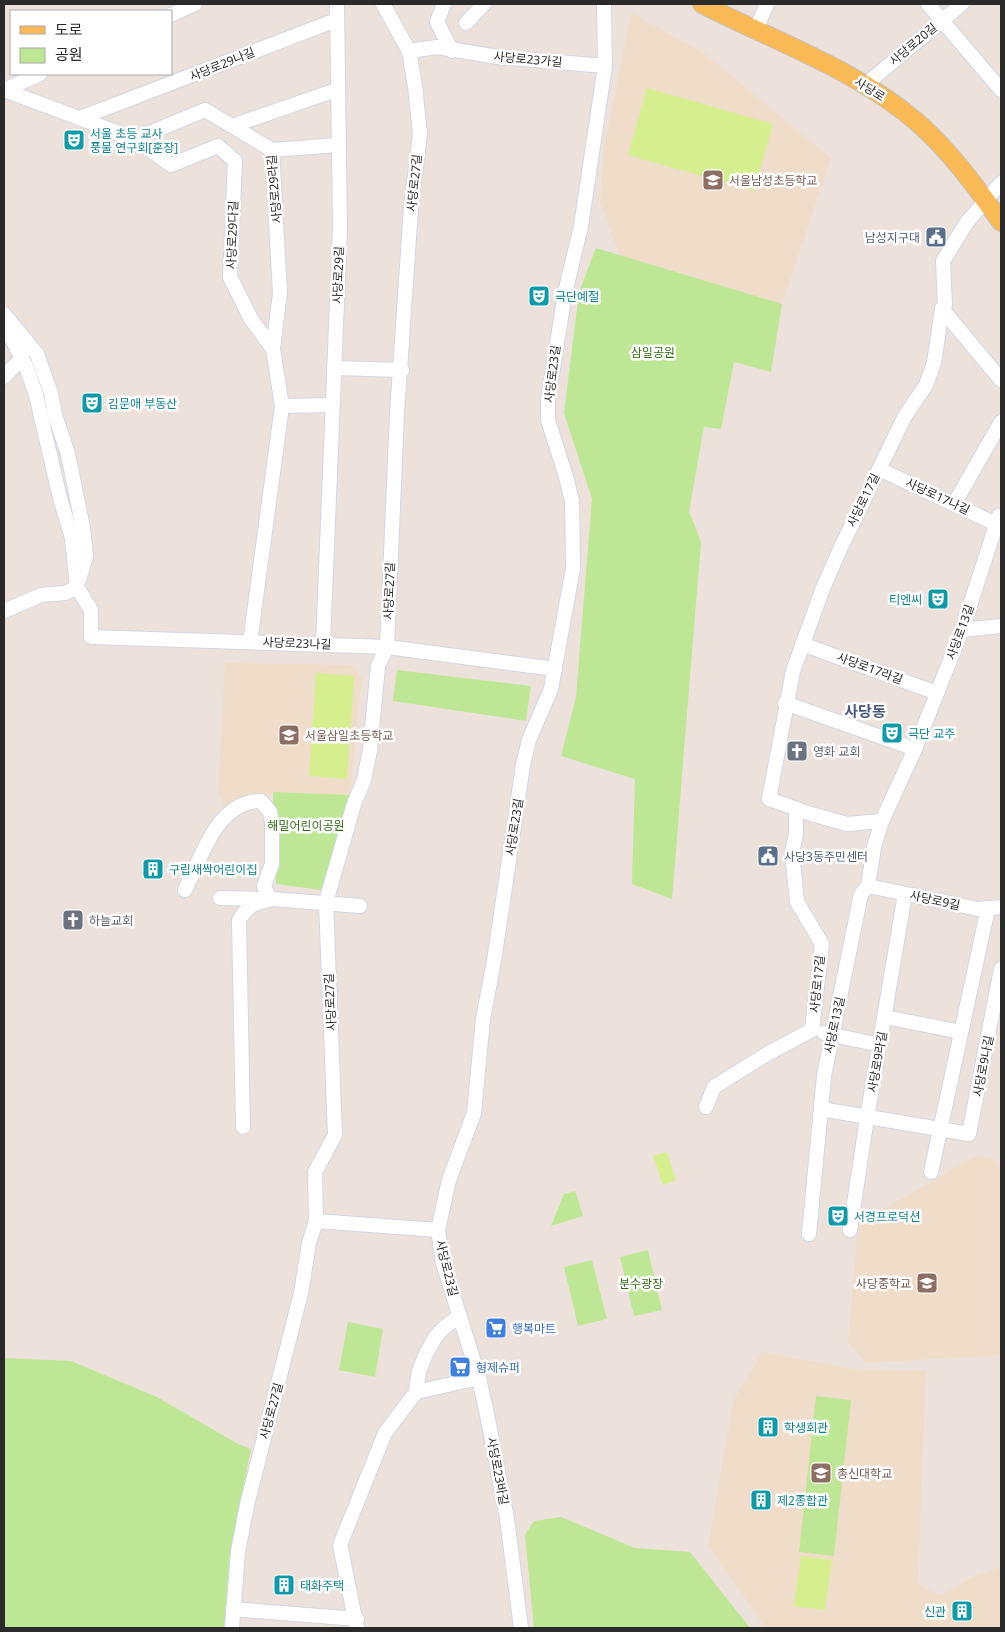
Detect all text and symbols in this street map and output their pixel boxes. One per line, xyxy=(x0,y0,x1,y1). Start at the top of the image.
legend xyxy=(10,10,172,75)
text: 도로 xyxy=(55,19,83,39)
street label: 사당로20길 xyxy=(885,19,941,69)
street label: 사당로29나길 xyxy=(187,43,257,85)
text: 공원 xyxy=(55,44,83,64)
street label: 사당로23가길 xyxy=(493,48,563,70)
street label: 사당로 xyxy=(851,73,889,105)
place label: 서울 초등 교사 풍물 연구회[훈장] xyxy=(90,125,178,156)
theatre icon: 서울 초등 교사 풍물 연구회[훈장] xyxy=(62,128,86,152)
street label: 사당로27길 xyxy=(403,153,425,213)
street label: 사당로29라길 xyxy=(263,154,285,224)
school or university icon: 서울남성초등학교 xyxy=(701,168,725,192)
place label: 서울남성초등학교 xyxy=(729,172,817,189)
street label: 사당로29다길 xyxy=(222,200,242,270)
public building icon: 남성지구대 xyxy=(924,225,948,249)
place label: 남성지구대 xyxy=(865,229,920,246)
street label: 사당로29길 xyxy=(328,246,348,304)
theatre icon: 극단예절 xyxy=(527,284,551,308)
place label: 극단예절 xyxy=(555,288,599,305)
street label: 사당로23길 xyxy=(540,344,564,404)
park label: 삼일공원 xyxy=(631,344,675,361)
theatre icon: 김문애 부동산 xyxy=(80,391,104,415)
place label: 김문애 부동산 xyxy=(108,395,177,412)
street label: 사당로17길 xyxy=(843,470,883,530)
street label: 사당로17나길 xyxy=(903,474,973,518)
street label: 사당로27길 xyxy=(379,562,399,620)
theatre icon: 티엔씨 xyxy=(926,587,950,611)
place label: 티엔씨 xyxy=(889,591,922,608)
street label: 사당로13길 xyxy=(942,602,978,662)
street label: 사당로23나길 xyxy=(262,633,332,653)
street label: 사당로17라길 xyxy=(835,648,905,688)
district label: 사당동 xyxy=(844,701,886,721)
theatre icon: 극단 교주 xyxy=(880,721,904,745)
school or university icon: 서울삼일초등학교 xyxy=(277,723,301,747)
place label: 극단 교주 xyxy=(908,725,955,742)
place label: 서울삼일초등학교 xyxy=(305,727,393,744)
church icon: 영화 교회 xyxy=(785,739,809,763)
place label: 영화 교회 xyxy=(813,743,860,760)
street label: 사당로23길 xyxy=(501,797,527,857)
park label: 해밀어린이공원 xyxy=(267,817,345,834)
public building icon: 사당3동주민센터 xyxy=(756,844,780,868)
place label: 사당3동주민센터 xyxy=(784,848,868,865)
building icon: 구립새싹어린이집 xyxy=(141,857,165,881)
place label: 구립새싹어린이집 xyxy=(169,861,257,878)
street label: 사당로9길 xyxy=(908,886,962,914)
church icon: 하늘교회 xyxy=(61,908,85,932)
place label: 하늘교회 xyxy=(89,912,133,929)
street label: 사당로17길 xyxy=(806,954,828,1014)
street label: 사당로27길 xyxy=(320,973,340,1031)
street label: 사당로13길 xyxy=(820,995,848,1055)
street label: 사당로9라길 xyxy=(863,1030,891,1094)
street label: 사당로9나길 xyxy=(969,1034,997,1098)
theatre icon: 서경프로덕션 xyxy=(826,1204,850,1228)
place label: 서경프로덕션 xyxy=(854,1208,920,1225)
street label: 사당로23길 xyxy=(432,1238,462,1298)
school or university icon: 사당중학교 xyxy=(915,1271,939,1295)
park label: 분수광장 xyxy=(619,1275,663,1292)
place label: 사당중학교 xyxy=(856,1275,911,1292)
supermarket icon: 행복마트 xyxy=(484,1316,508,1340)
place label: 행복마트 xyxy=(512,1320,556,1337)
supermarket icon: 형제슈퍼 xyxy=(448,1355,472,1379)
place label: 형제슈퍼 xyxy=(476,1359,520,1376)
street label: 사당로27길 xyxy=(255,1381,287,1441)
building icon: 학생회관 xyxy=(756,1415,780,1439)
place label: 학생회관 xyxy=(784,1419,828,1436)
street label: 사당로23바길 xyxy=(483,1436,513,1506)
school or university icon: 총신대학교 xyxy=(809,1461,833,1485)
place label: 총신대학교 xyxy=(837,1465,892,1482)
building icon: 제2종합관 xyxy=(749,1488,773,1512)
place label: 제2종합관 xyxy=(777,1492,828,1509)
building icon: 태화주택 xyxy=(272,1573,296,1597)
place label: 태화주택 xyxy=(300,1577,344,1594)
building icon: 신관 xyxy=(950,1599,974,1623)
place label: 신관 xyxy=(924,1603,946,1620)

